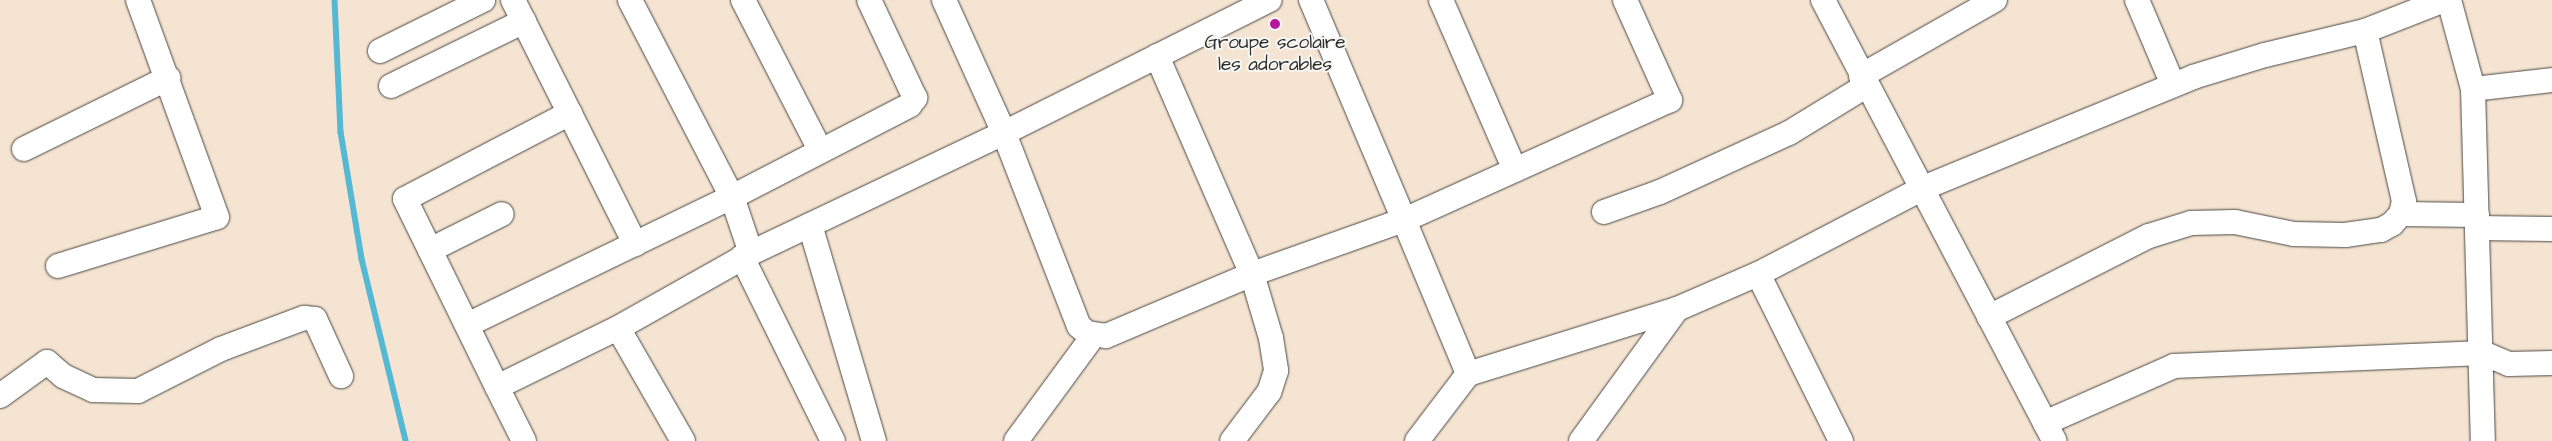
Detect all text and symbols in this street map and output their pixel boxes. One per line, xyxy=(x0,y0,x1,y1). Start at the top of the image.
marker: Groupe scolaire les adorables xyxy=(1269,18,1281,30)
place label: Groupe scolaire les adorables xyxy=(1205,32,1345,76)

